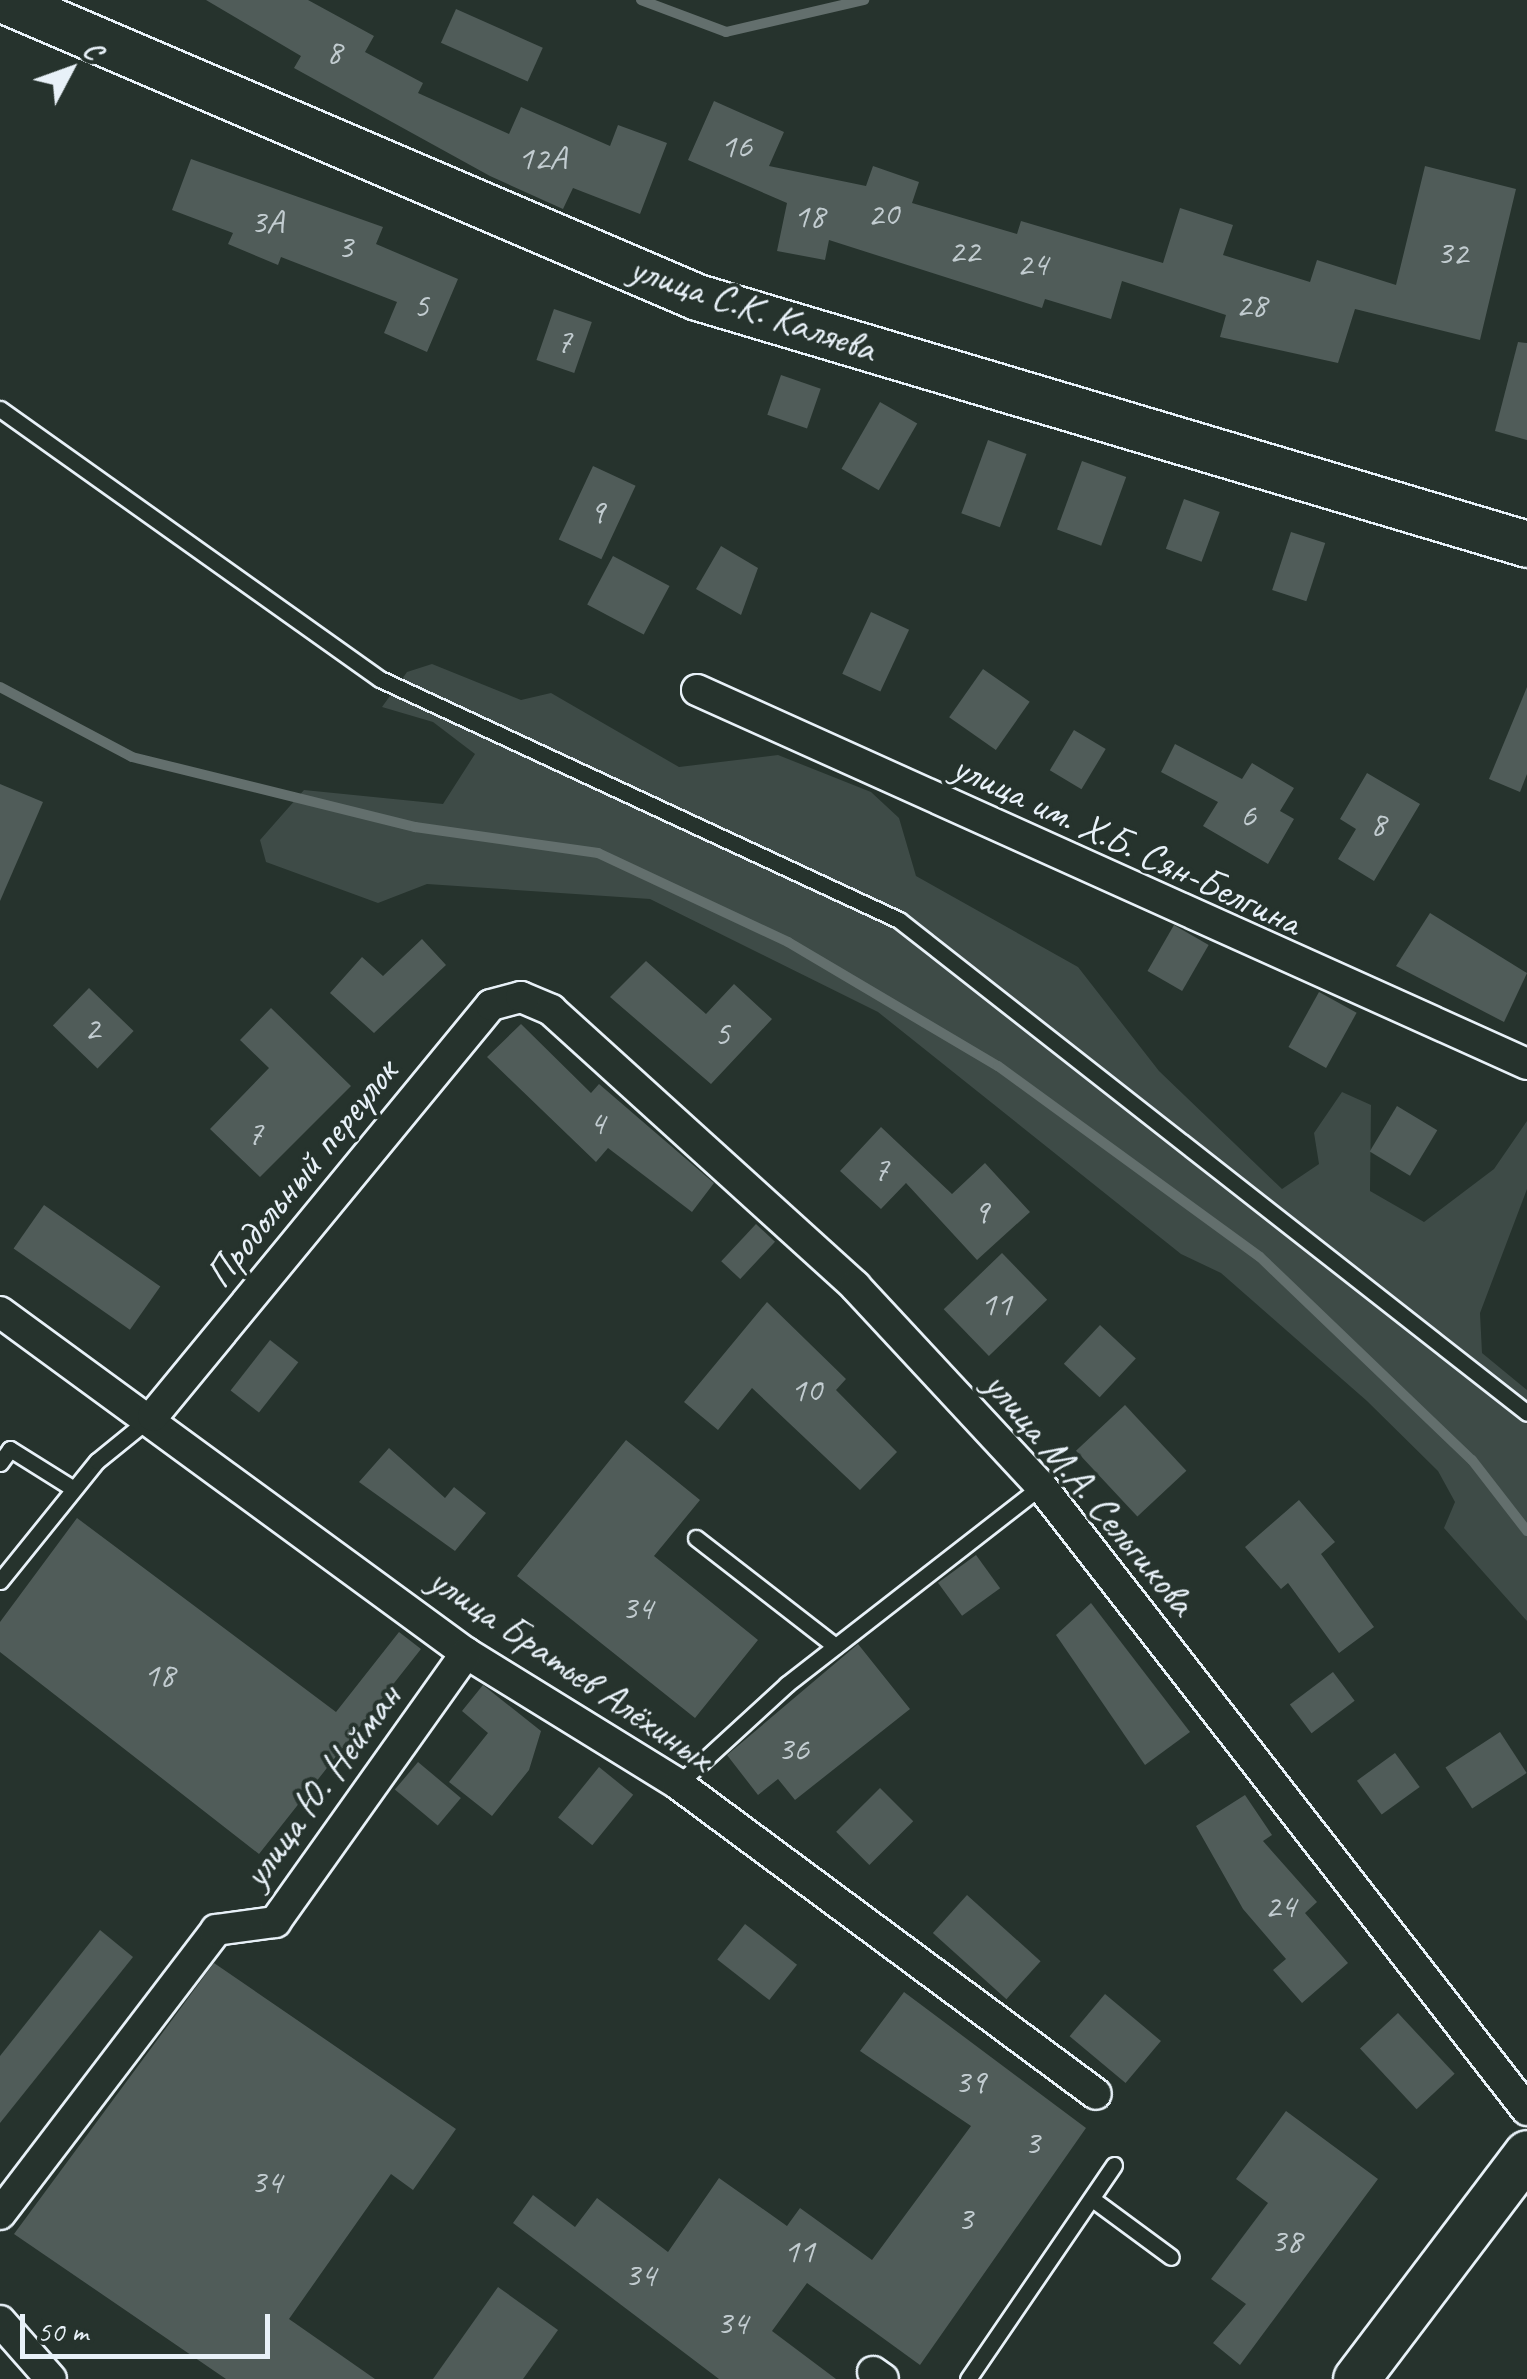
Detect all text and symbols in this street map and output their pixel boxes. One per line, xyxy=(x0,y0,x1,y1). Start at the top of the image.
north arrow xyxy=(20,20,120,120)
house number: 8 xyxy=(326,31,342,73)
text: С xyxy=(75,33,111,67)
house number: 16 xyxy=(720,125,752,167)
house number: 12А xyxy=(517,137,567,179)
house number: 20 xyxy=(867,193,899,235)
house number: 18 xyxy=(793,195,825,237)
house number: 3А xyxy=(250,201,284,243)
house number: 3 xyxy=(337,226,353,268)
house number: 22 xyxy=(948,230,980,272)
house number: 32 xyxy=(1436,232,1468,274)
street label: улица С.К. Каляева xyxy=(624,243,882,373)
house number: 24 xyxy=(1016,243,1048,285)
house number: 28 xyxy=(1235,284,1267,326)
house number: 5 xyxy=(413,285,429,327)
house number: 7 xyxy=(556,320,572,362)
house number: 9 xyxy=(589,491,605,533)
street label: улица им. Х.Б. Сян-Белгина xyxy=(945,742,1309,946)
house number: 6 xyxy=(1240,794,1256,836)
house number: 8 xyxy=(1370,803,1386,845)
house number: 2 xyxy=(84,1007,100,1049)
house number: 5 xyxy=(714,1013,730,1055)
street label: Продольный переулок xyxy=(194,1049,408,1297)
house number: 4 xyxy=(589,1102,605,1144)
house number: 7 xyxy=(247,1112,263,1154)
house number: 7 xyxy=(873,1148,889,1190)
house number: 9 xyxy=(973,1191,989,1233)
house number: 11 xyxy=(980,1283,1012,1325)
street label: улица М.А. Сельгикова xyxy=(974,1361,1206,1625)
house number: 10 xyxy=(790,1369,822,1411)
street label: улица Братьев Алёхиных xyxy=(418,1554,724,1782)
house number: 34 xyxy=(621,1587,653,1629)
house number: 18 xyxy=(143,1654,175,1696)
street label: улица Ю. Нейман xyxy=(231,1675,411,1897)
house number: 36 xyxy=(777,1728,809,1770)
house number: 24 xyxy=(1264,1885,1296,1927)
house number: 39 xyxy=(954,2061,986,2103)
house number: 3 xyxy=(1024,2122,1040,2164)
house number: 34 xyxy=(250,2161,282,2203)
house number: 3 xyxy=(957,2198,973,2240)
house number: 38 xyxy=(1270,2220,1302,2262)
house number: 11 xyxy=(783,2230,815,2272)
house number: 34 xyxy=(624,2254,656,2296)
scale bar xyxy=(25,2294,275,2356)
house number: 34 xyxy=(716,2302,748,2344)
text: 50 m xyxy=(37,2312,88,2350)

